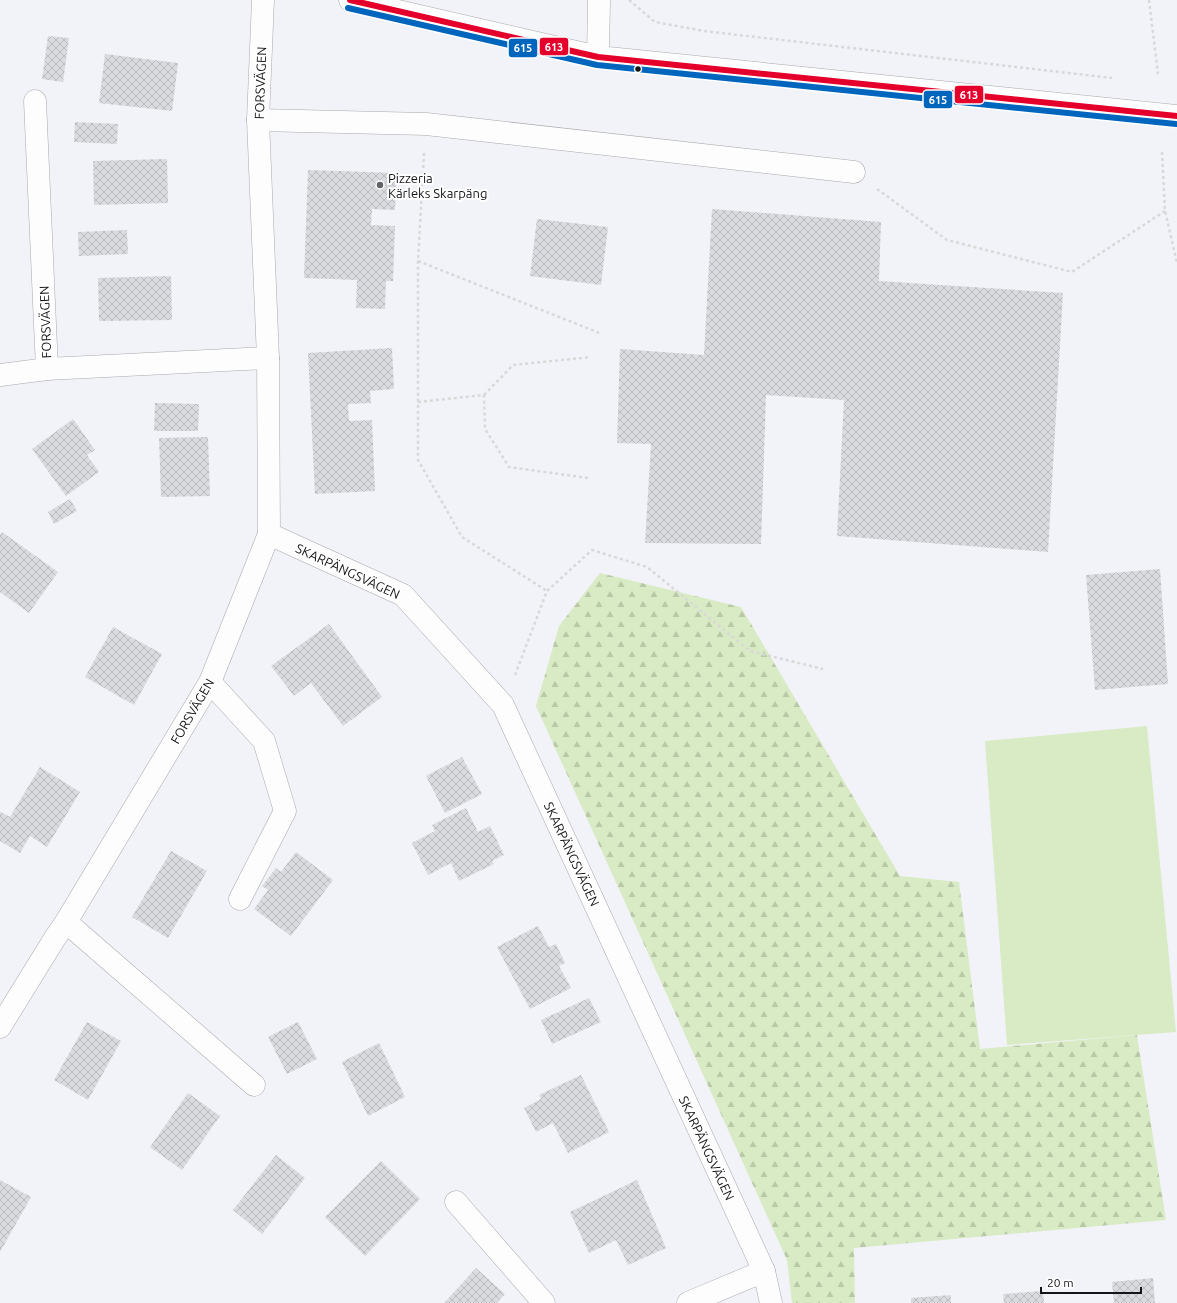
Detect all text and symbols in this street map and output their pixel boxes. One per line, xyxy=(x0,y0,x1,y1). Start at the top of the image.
line badge: 613 xyxy=(539,37,569,56)
line badge: 615 xyxy=(508,38,538,58)
text: 613 xyxy=(545,41,563,53)
text: 615 xyxy=(514,42,532,54)
street label: FORSVÄGEN xyxy=(251,46,268,120)
unlabelled marker xyxy=(633,64,643,74)
line badge: 613 xyxy=(954,85,984,104)
text: 613 xyxy=(960,89,978,101)
line badge: 615 xyxy=(923,90,953,109)
text: 615 xyxy=(929,94,947,106)
place label: Pizzeria Kärleks Skarpäng xyxy=(388,171,487,200)
marker: Pizzeria Kärleks Skarpäng xyxy=(375,180,385,190)
street label: FORSVÄGEN xyxy=(36,285,53,359)
street label: SKARPÄNGSVÄGEN xyxy=(294,540,403,601)
street label: FORSVÄGEN xyxy=(167,675,216,746)
street label: SKARPÄNGSVÄGEN xyxy=(542,799,603,908)
street label: SKARPÄNGSVÄGEN xyxy=(677,1093,738,1202)
scale bar xyxy=(1041,1269,1141,1295)
text: 20 m xyxy=(1047,1276,1074,1289)

